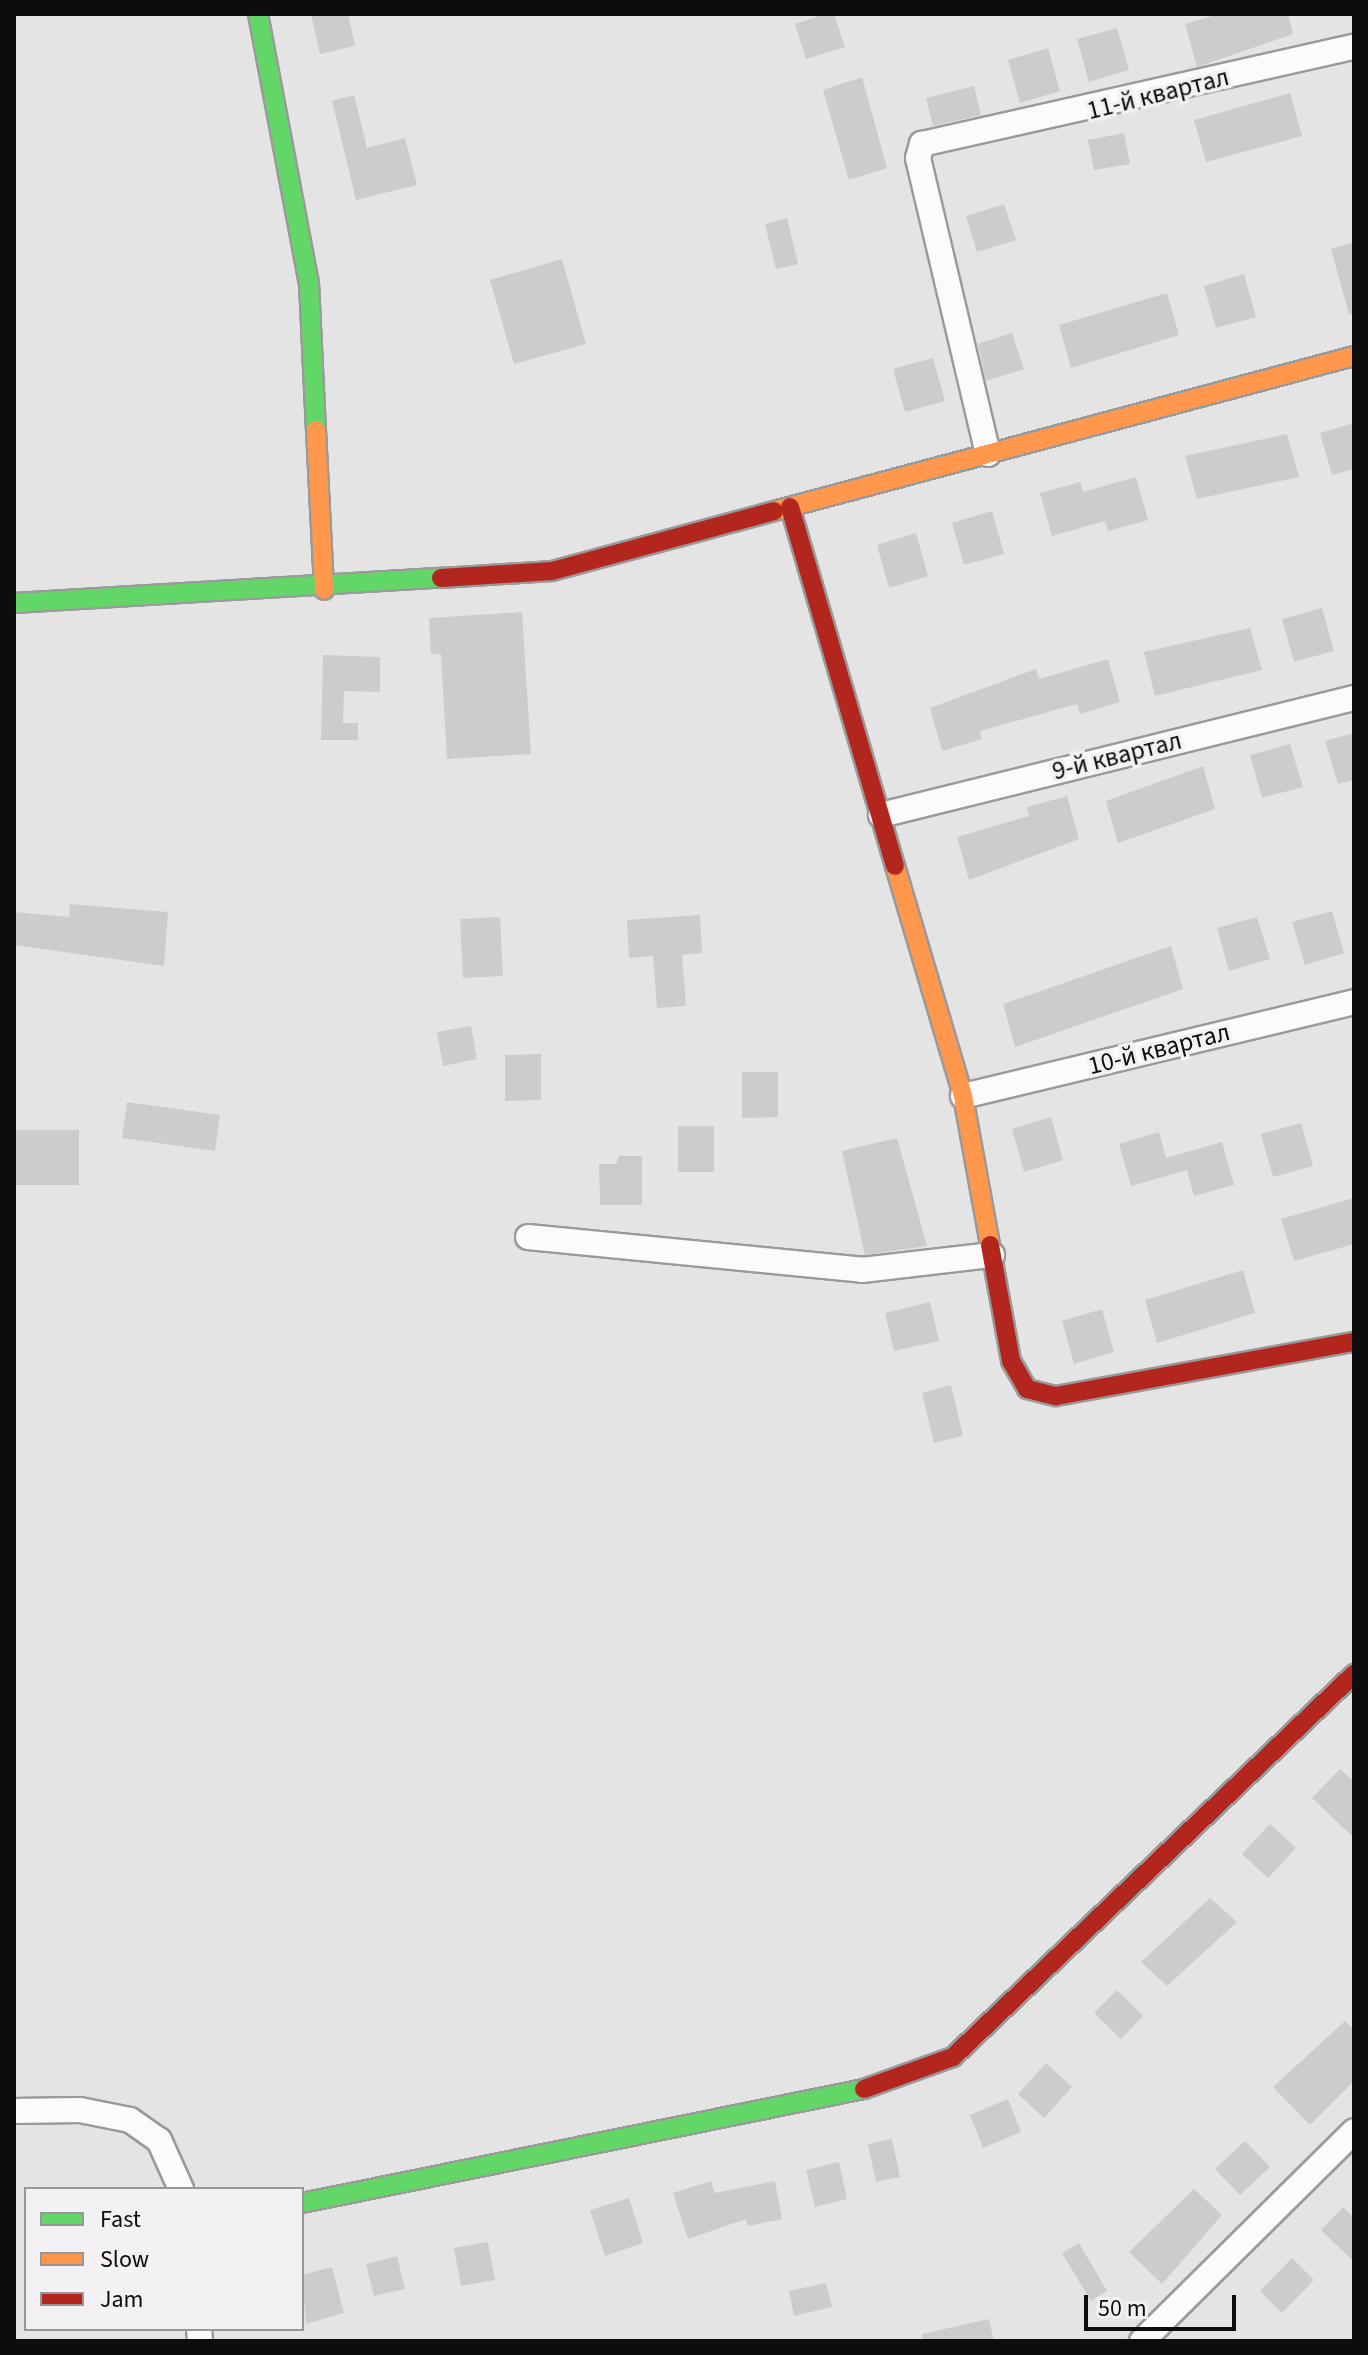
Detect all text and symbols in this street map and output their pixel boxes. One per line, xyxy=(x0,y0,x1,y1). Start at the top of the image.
street label: 11-й квартал xyxy=(1084,61,1232,127)
street label: 9-й квартал xyxy=(1049,725,1185,787)
street label: 10-й квартал xyxy=(1085,1016,1233,1082)
legend xyxy=(24,2187,304,2331)
text: Fast xyxy=(100,2202,141,2237)
text: Slow xyxy=(100,2242,149,2277)
scale bar xyxy=(1088,2279,1240,2329)
text: Jam xyxy=(100,2282,144,2317)
text: 50 m xyxy=(1098,2291,1147,2326)

